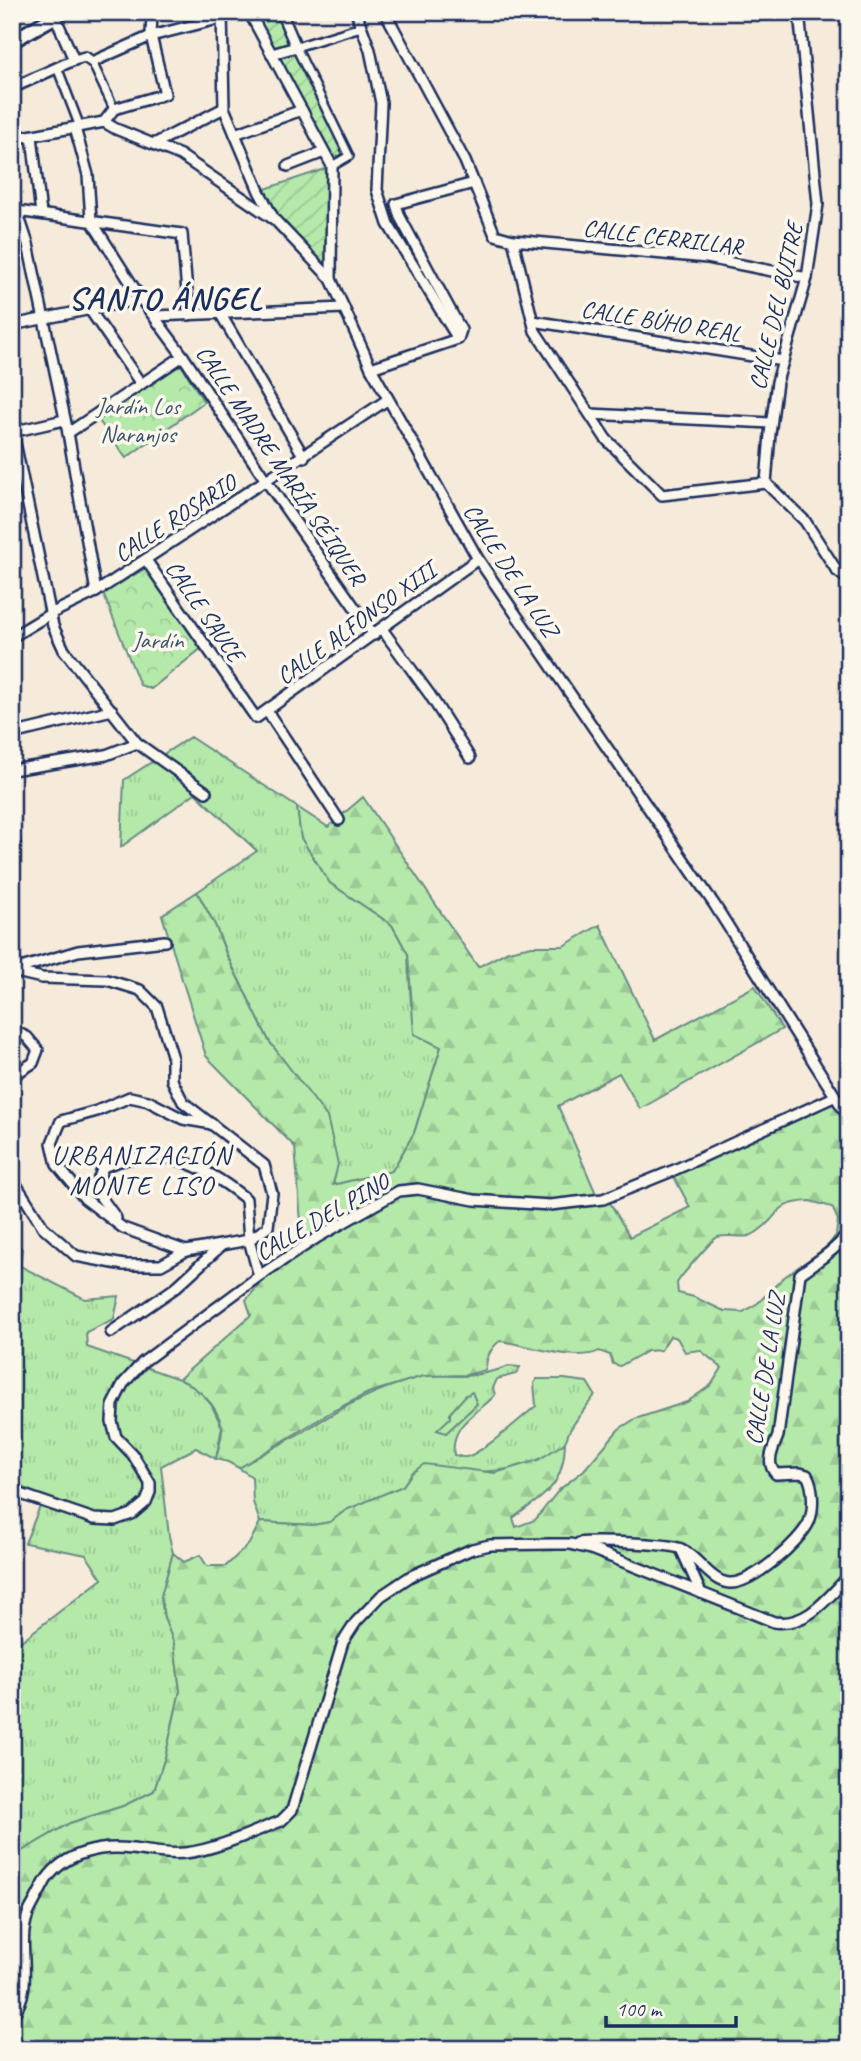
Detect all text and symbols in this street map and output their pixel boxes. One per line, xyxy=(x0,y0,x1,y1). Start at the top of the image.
street label: CALLE CERRILLAR xyxy=(582,212,746,262)
street label: CALLE DEL BUITRE xyxy=(742,217,810,393)
district label: SANTO ÁNGEL xyxy=(69,278,263,319)
street label: CALLE BÚHO REAL xyxy=(579,294,744,349)
street label: CALLE MADRE MARÍA SÉIQUER xyxy=(189,339,374,592)
park label: Jardín Los Naranjos xyxy=(95,391,182,449)
street label: CALLE ROSARIO xyxy=(108,466,244,569)
street label: CALLE DE LA LUZ xyxy=(457,498,567,645)
street label: CALLE ALFONSO XIII xyxy=(270,552,446,691)
street label: CALLE SAUCE xyxy=(159,554,253,670)
park label: Jardín xyxy=(132,625,185,655)
district label: URBANIZACIÓN MONTE LISO xyxy=(52,1139,235,1202)
street label: CALLE DEL PINO xyxy=(250,1166,396,1267)
street label: CALLE DE LA LUZ xyxy=(738,1288,792,1447)
scale bar xyxy=(606,1984,735,2028)
text: 100 m xyxy=(616,1996,663,2022)

